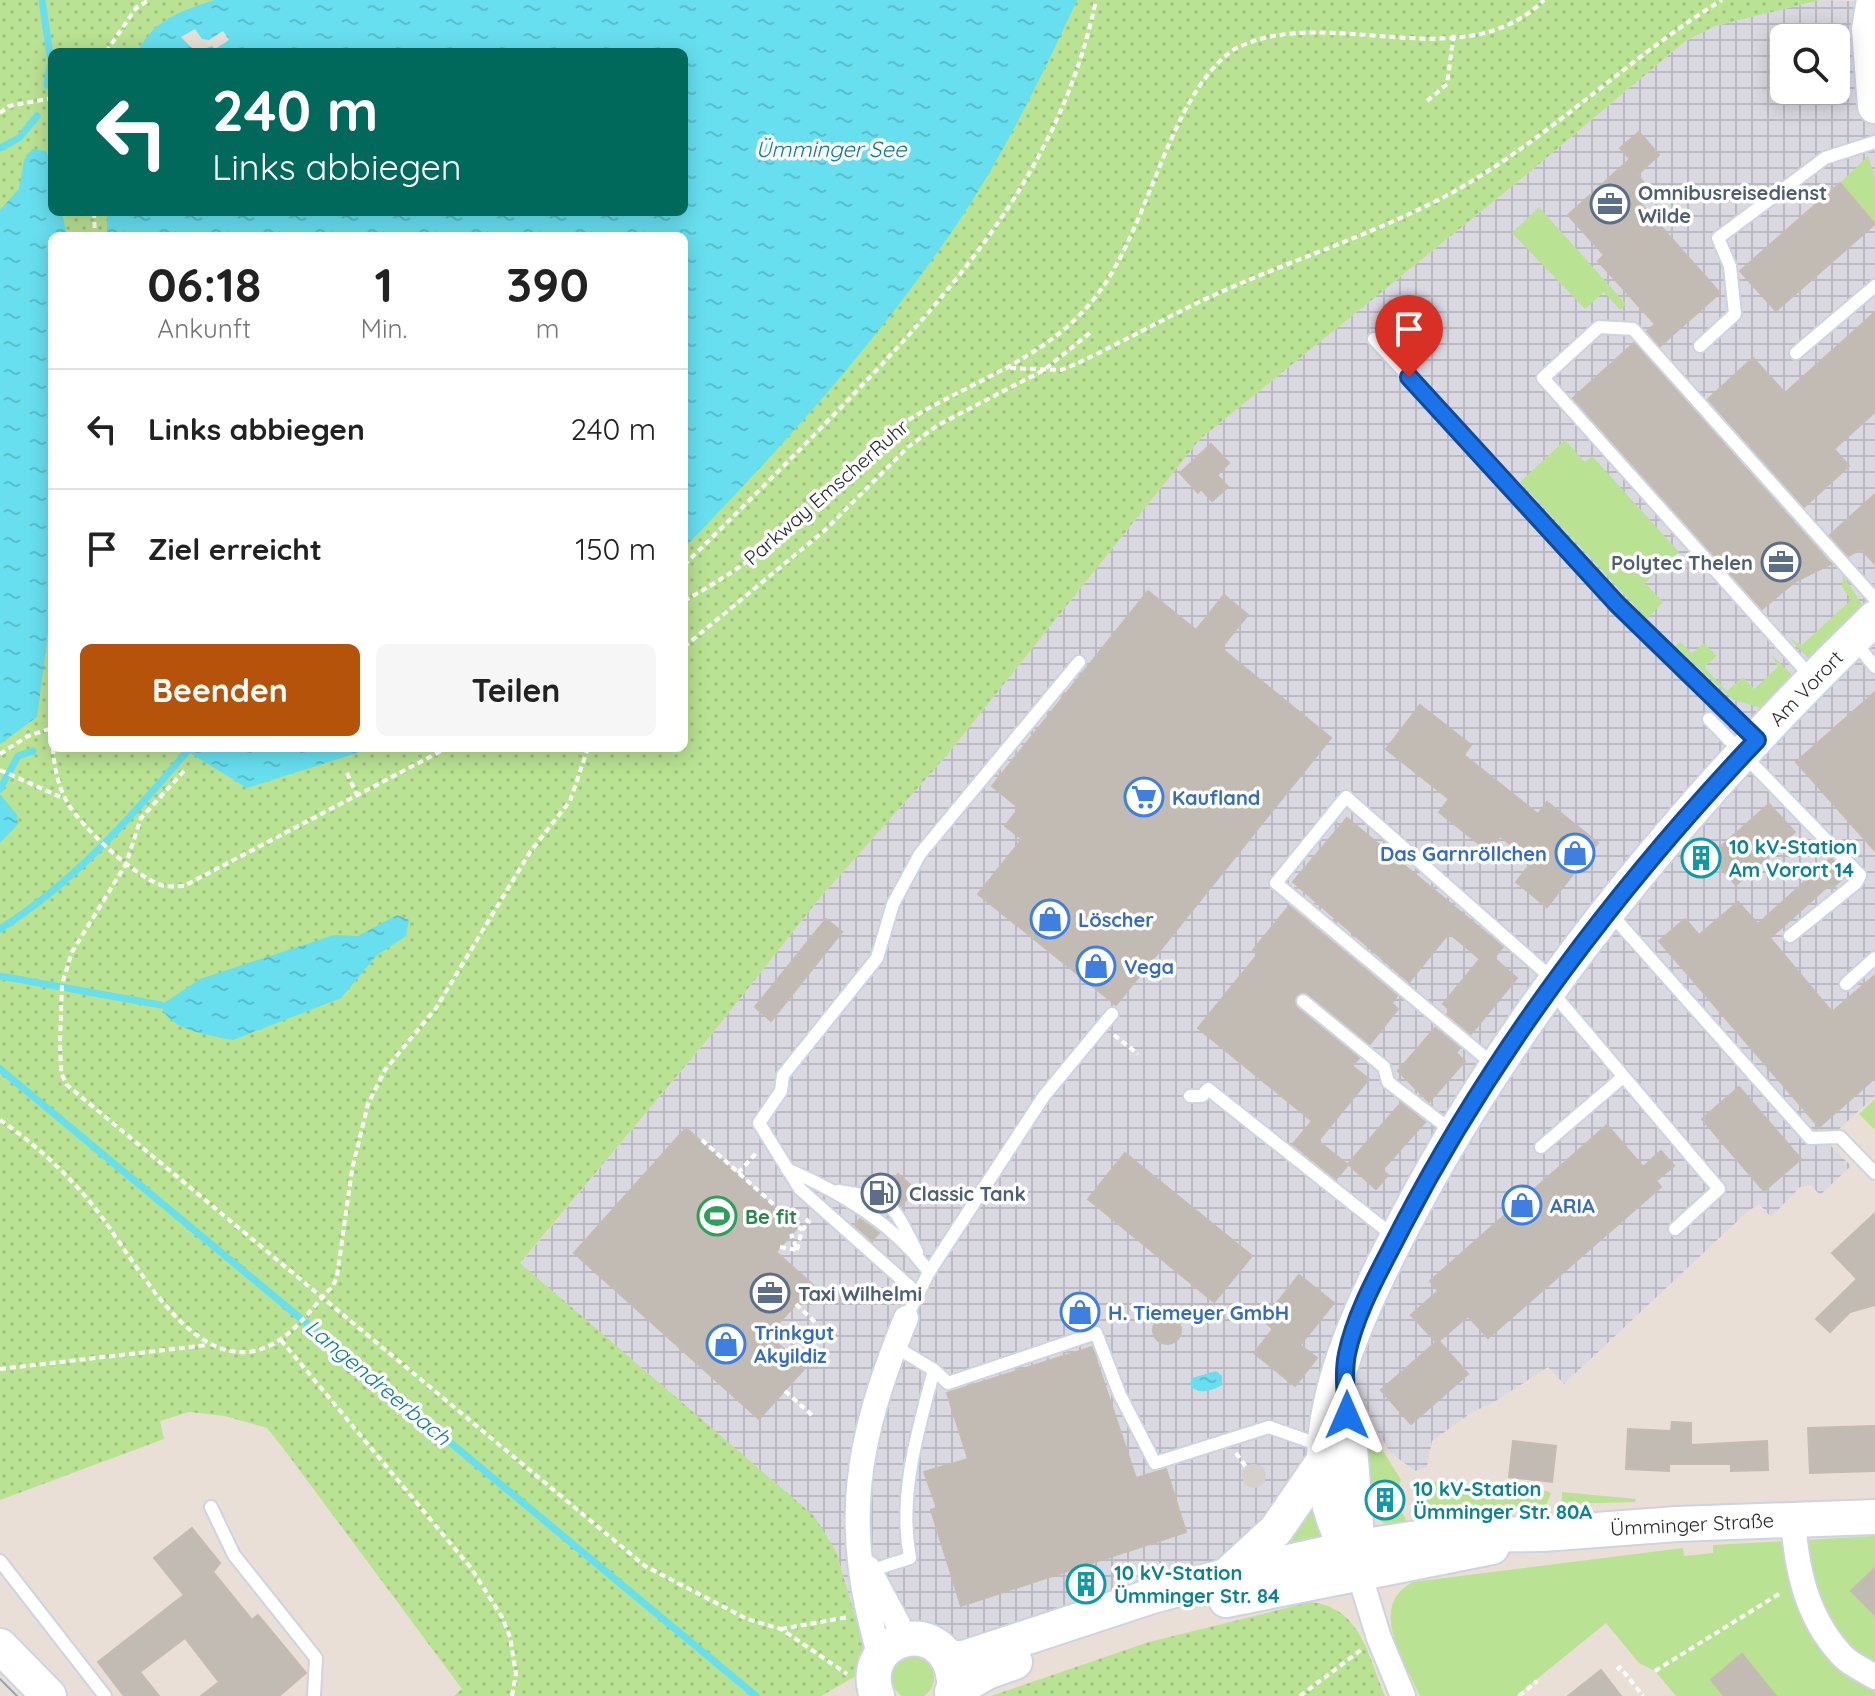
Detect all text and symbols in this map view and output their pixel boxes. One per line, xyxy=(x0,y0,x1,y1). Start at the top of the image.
map controls xyxy=(1770,24,1850,104)
button: search xyxy=(1770,24,1850,104)
text: 240 m xyxy=(212,75,379,145)
icon: left xyxy=(80,80,184,184)
water label: Ümminger See xyxy=(756,135,908,163)
text: Links abbiegen xyxy=(212,144,462,189)
place label: Omnibusreisedienst Wilde xyxy=(1638,180,1827,228)
office icon: Omnibusreisedienst Wilde xyxy=(1589,183,1631,225)
text: 06:18 xyxy=(147,254,261,314)
text: 1 xyxy=(374,254,393,314)
text: 390 xyxy=(506,254,589,314)
pin xyxy=(1375,295,1443,377)
icon: arrive xyxy=(1387,307,1431,351)
text: Ankunft xyxy=(157,312,251,345)
text: Min. xyxy=(360,312,407,345)
text: m xyxy=(536,312,559,345)
icon: left xyxy=(80,407,124,451)
text: Links abbiegen xyxy=(148,410,365,448)
text: 240 m xyxy=(571,410,656,448)
street label: Parkway EmscherRuhr xyxy=(739,414,914,570)
icon: arrive xyxy=(80,527,124,571)
text: Ziel erreicht xyxy=(148,530,322,568)
text: 150 m xyxy=(575,530,656,568)
office icon: Polytec Thelen xyxy=(1760,541,1802,583)
place label: Polytec Thelen xyxy=(1611,550,1753,575)
button: Beenden xyxy=(80,644,360,736)
button: Teilen xyxy=(376,644,656,736)
street label: Am Vorort xyxy=(1764,645,1848,731)
supermarket icon: Kaufland xyxy=(1123,776,1165,818)
place label: Kaufland xyxy=(1172,785,1260,810)
shop icon: Das Garnröllchen xyxy=(1554,832,1596,874)
place label: 10 kV-Station Am Vorort 14 xyxy=(1729,834,1858,882)
building icon: 10 kV-Station Am Vorort 14 xyxy=(1680,837,1722,879)
place label: Das Garnröllchen xyxy=(1380,841,1547,866)
shop icon: Löscher xyxy=(1029,898,1071,940)
place label: Löscher xyxy=(1078,907,1154,932)
shop icon: Vega xyxy=(1075,945,1117,987)
place label: Vega xyxy=(1124,954,1174,979)
fuel station icon: Classic Tank xyxy=(860,1172,902,1214)
place label: Classic Tank xyxy=(909,1181,1026,1206)
shop icon: ARIA xyxy=(1501,1184,1543,1226)
place label: ARIA xyxy=(1550,1193,1595,1218)
sports icon: Be fit xyxy=(696,1195,738,1237)
place label: Be fit xyxy=(745,1204,797,1229)
office icon: Taxi Wilhelmi xyxy=(749,1272,791,1314)
place label: Taxi Wilhelmi xyxy=(798,1281,922,1306)
shop icon: H. Tiemeyer GmbH xyxy=(1059,1291,1101,1333)
place label: H. Tiemeyer GmbH xyxy=(1108,1300,1289,1325)
water label: Langendreerbach xyxy=(300,1313,457,1451)
place label: Trinkgut Akyildiz xyxy=(754,1320,835,1368)
shop icon: Trinkgut Akyildiz xyxy=(705,1323,747,1365)
position arrow xyxy=(1305,1373,1389,1457)
place label: 10 kV-Station Ümminger Str. 80A xyxy=(1413,1476,1592,1524)
building icon: 10 kV-Station Ümminger Str. 80A xyxy=(1364,1479,1406,1521)
street label: Ümminger Straße xyxy=(1609,1507,1775,1541)
place label: 10 kV-Station Ümminger Str. 84 xyxy=(1114,1560,1280,1608)
building icon: 10 kV-Station Ümminger Str. 84 xyxy=(1065,1563,1107,1605)

